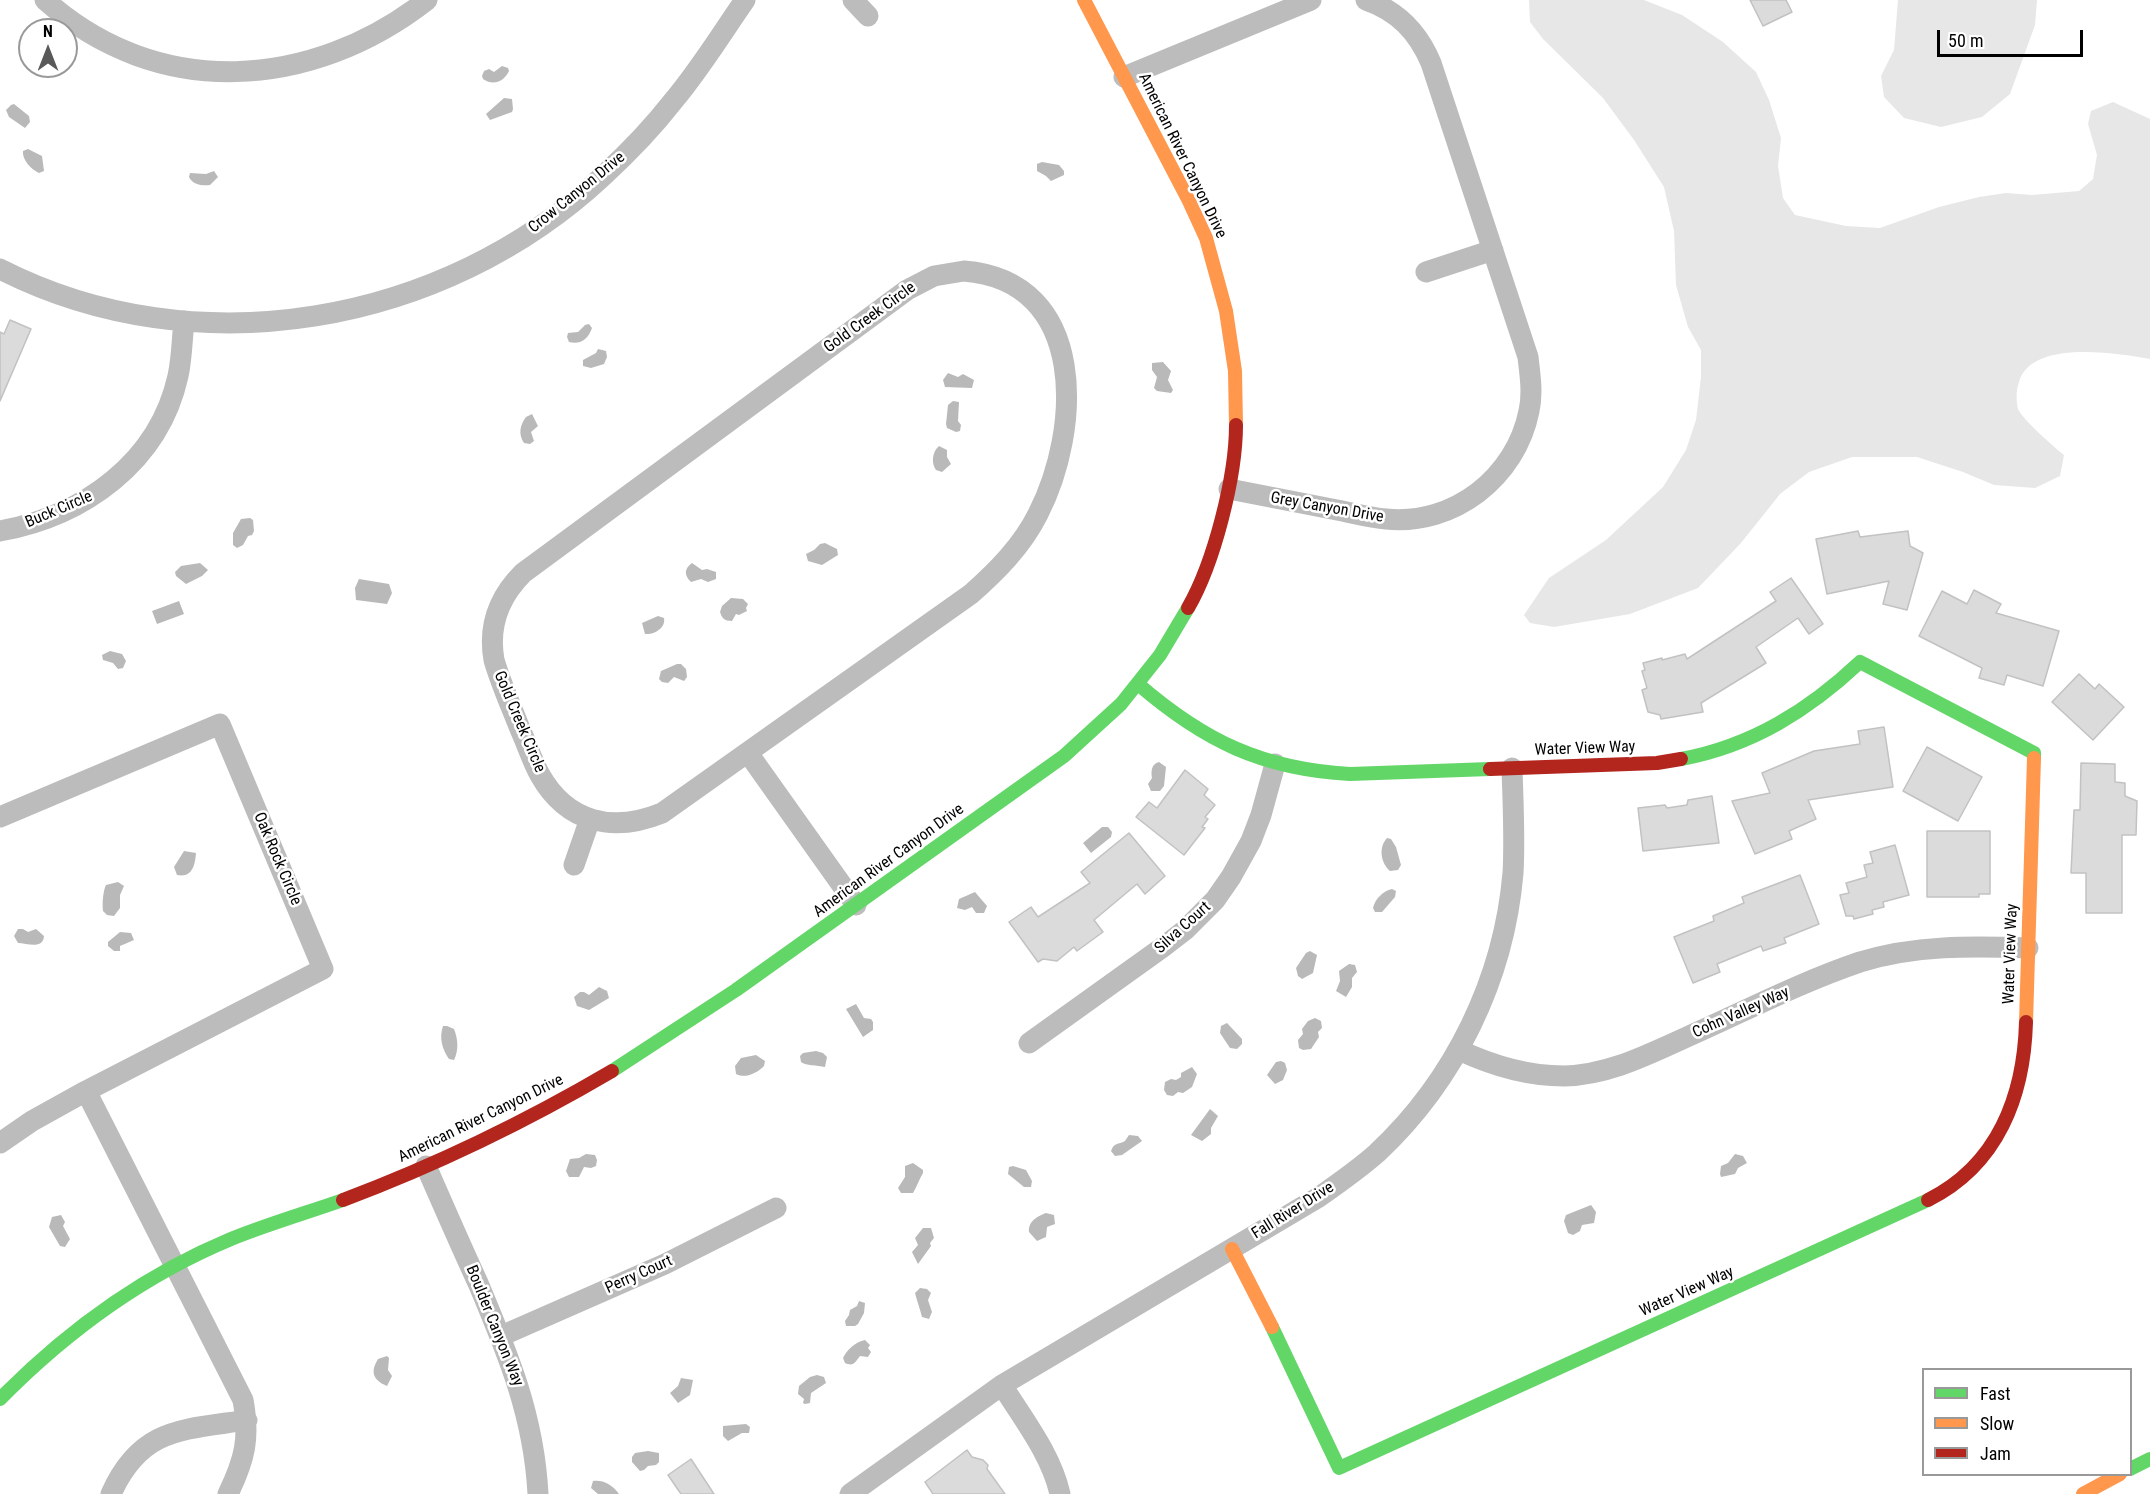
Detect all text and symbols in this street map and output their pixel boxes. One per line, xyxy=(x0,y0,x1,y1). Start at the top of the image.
north arrow xyxy=(18,18,78,78)
scale bar xyxy=(1940,18,2086,56)
text: N xyxy=(43,22,53,41)
text: 50 m xyxy=(1948,30,1983,51)
street label: American River Canyon Drive xyxy=(1134,70,1230,242)
street label: Crow Canyon Drive xyxy=(525,148,629,238)
street label: Gold Creek Circle xyxy=(820,278,920,358)
street label: Buck Circle xyxy=(23,487,95,533)
street label: Grey Canyon Drive xyxy=(1269,489,1385,527)
street label: Gold Creek Circle xyxy=(489,668,549,776)
street label: Water View Way xyxy=(1534,738,1636,760)
street label: American River Canyon Drive xyxy=(810,800,968,922)
street label: Oak Rock Circle xyxy=(249,810,305,908)
street label: Silva Court xyxy=(1151,898,1215,958)
street label: Water View Way xyxy=(2000,903,2022,1005)
street label: Cohn Valley Way xyxy=(1690,983,1792,1043)
street label: American River Canyon Drive xyxy=(395,1071,567,1167)
street label: Fall River Drive xyxy=(1248,1178,1338,1244)
street label: Perry Court xyxy=(603,1252,675,1298)
street label: Boulder Canyon Way xyxy=(461,1263,527,1389)
street label: Water View Way xyxy=(1637,1263,1737,1321)
legend xyxy=(1922,1368,2132,1476)
text: Fast xyxy=(1980,1383,2011,1404)
text: Slow xyxy=(1980,1413,2014,1434)
text: Jam xyxy=(1980,1443,2011,1464)

